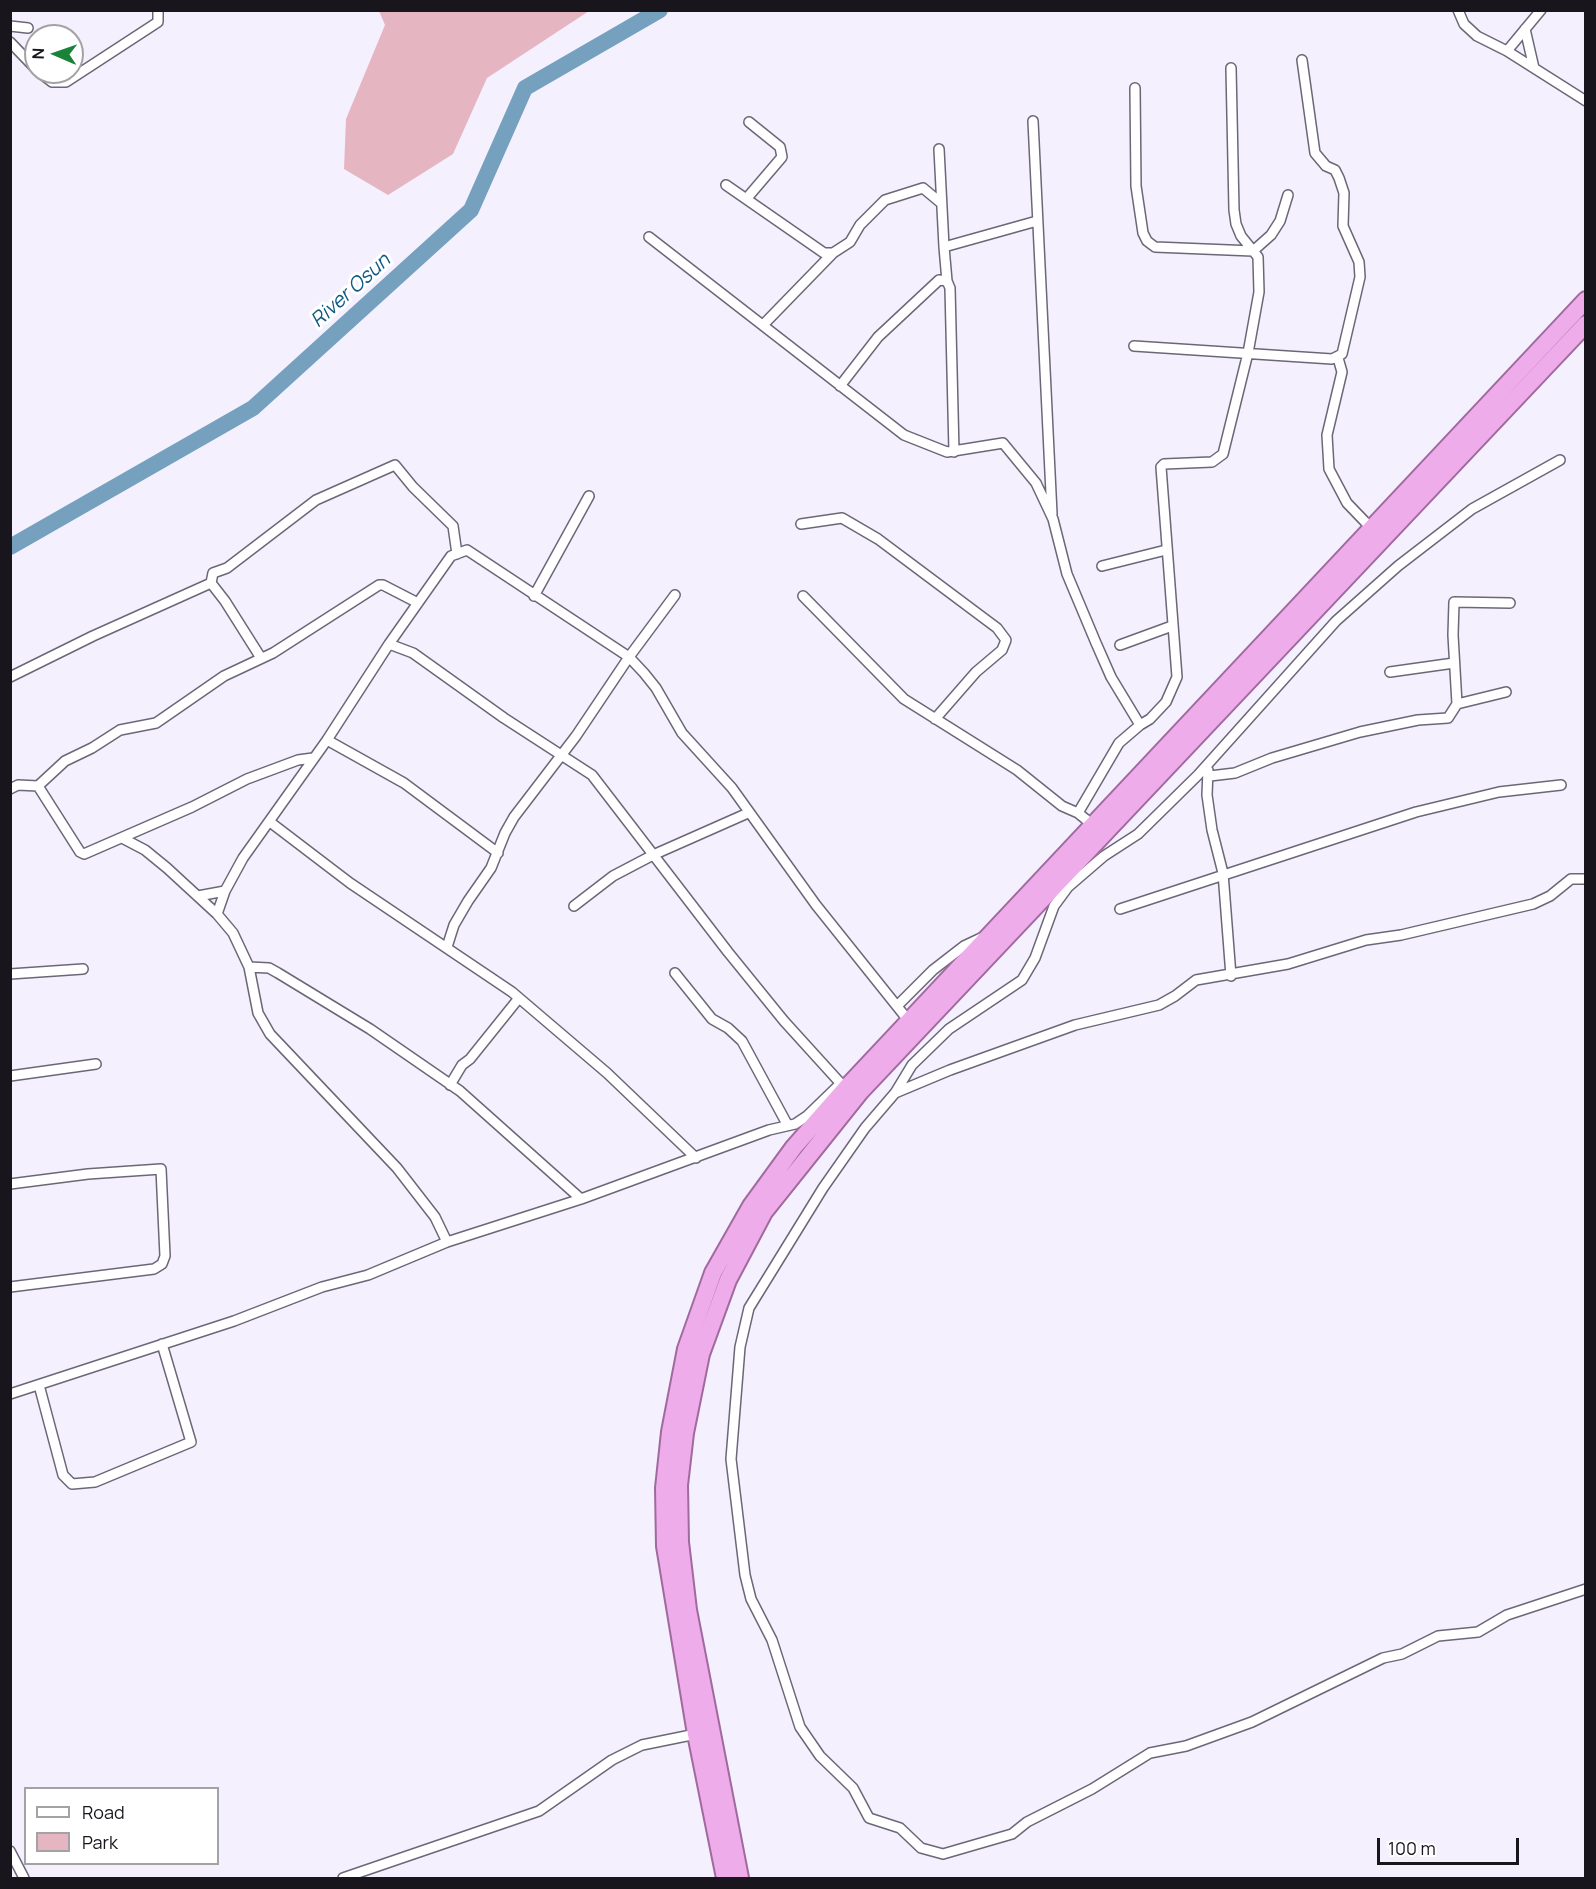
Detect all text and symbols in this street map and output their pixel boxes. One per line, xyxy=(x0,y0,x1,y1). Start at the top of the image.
north arrow xyxy=(24,24,84,84)
text: N xyxy=(27,47,49,60)
water label: River Osun xyxy=(306,249,396,333)
legend xyxy=(24,1787,219,1865)
text: Road xyxy=(82,1800,125,1824)
scale bar xyxy=(1380,1826,1522,1864)
text: Park xyxy=(82,1830,118,1854)
text: 100 m xyxy=(1388,1836,1436,1860)

